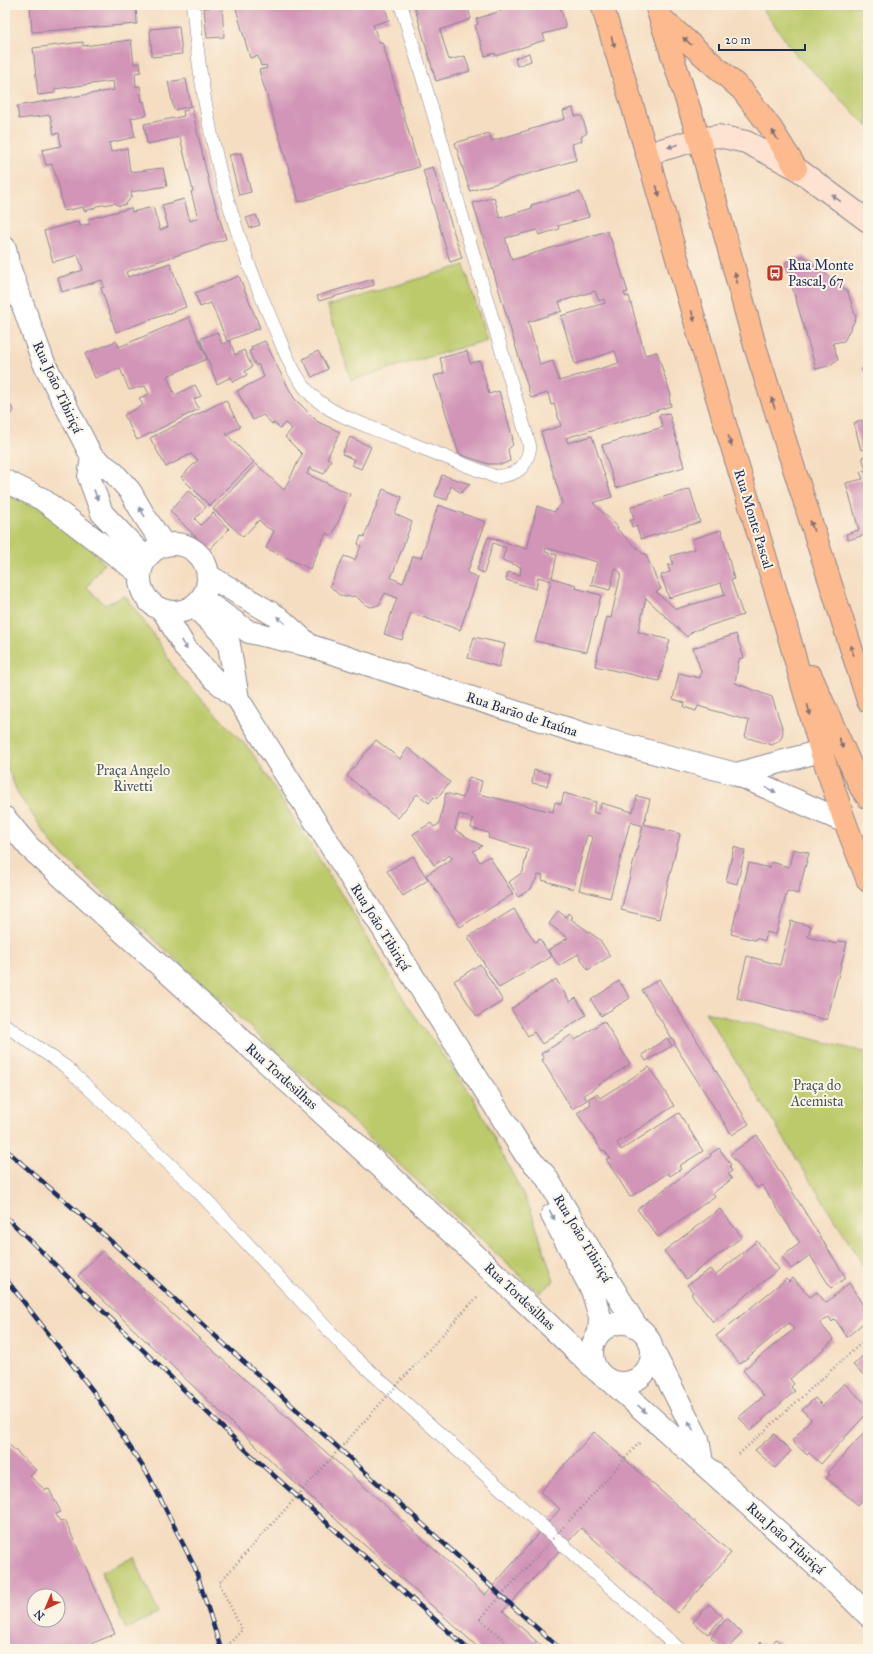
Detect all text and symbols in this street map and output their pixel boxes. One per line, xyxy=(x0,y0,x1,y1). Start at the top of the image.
scale bar xyxy=(719,26,805,52)
text: 20 m xyxy=(725,33,751,47)
one-way arrow xyxy=(681,36,692,45)
one-way arrow xyxy=(610,37,616,49)
one-way arrow xyxy=(772,129,779,141)
one-way arrow xyxy=(666,143,678,149)
one-way arrow xyxy=(655,185,661,198)
one-way arrow xyxy=(831,194,842,202)
place label: Rua Monte Pascal, 67 xyxy=(788,257,854,290)
bus stop icon: Rua Monte Pascal, 67 xyxy=(765,263,785,283)
one-way arrow xyxy=(733,272,739,284)
one-way arrow xyxy=(690,311,696,323)
street label: Rua João Tibiriçá xyxy=(28,338,86,436)
one-way arrow xyxy=(770,396,776,408)
one-way arrow xyxy=(727,435,733,447)
street label: Rua Monte Pascal xyxy=(730,467,777,571)
one-way arrow xyxy=(93,489,99,501)
one-way arrow xyxy=(139,507,146,518)
one-way arrow xyxy=(809,520,815,532)
one-way arrow xyxy=(276,616,287,625)
one-way arrow xyxy=(180,640,188,650)
one-way arrow xyxy=(849,644,855,656)
street label: Rua Barão de Itaúna xyxy=(464,688,580,741)
one-way arrow xyxy=(807,704,813,716)
one-way arrow xyxy=(838,737,844,749)
park label: Praça Angelo Rivetti xyxy=(96,762,170,795)
one-way arrow xyxy=(766,787,778,793)
street label: Rua João Tibiriçá xyxy=(346,881,414,975)
street label: Rua Tordesilhas xyxy=(242,1040,321,1113)
park label: Praça do Acemista xyxy=(790,1077,843,1110)
street label: Rua João Tibiriçá xyxy=(549,1191,616,1286)
one-way arrow xyxy=(549,1209,555,1221)
street label: Rua Tordesilhas xyxy=(480,1259,559,1334)
one-way arrow xyxy=(637,1404,647,1414)
one-way arrow xyxy=(688,1420,694,1431)
street label: Rua João Tibiriçá xyxy=(742,1499,828,1579)
north arrow xyxy=(26,1588,66,1628)
text: N xyxy=(31,1606,47,1623)

